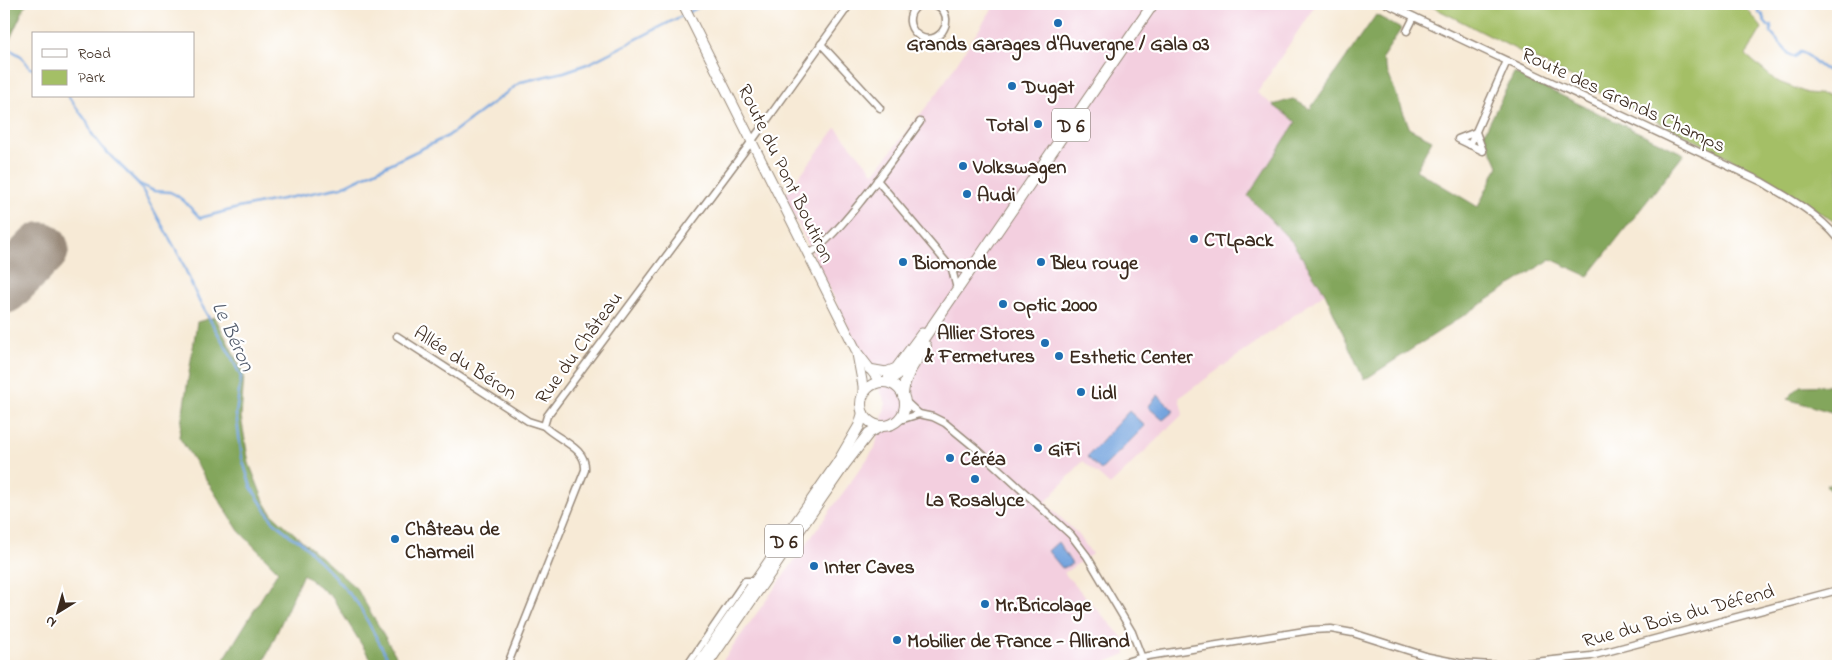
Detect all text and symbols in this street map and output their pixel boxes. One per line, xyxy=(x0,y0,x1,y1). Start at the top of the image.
marker: Grands Garages d'Auvergne / Gala 03 xyxy=(1052,17,1064,29)
place label: Grands Garages d'Auvergne / Gala 03 xyxy=(906,31,1210,61)
legend xyxy=(32,32,195,98)
street label: Route des Grands Champs xyxy=(1516,41,1730,161)
text: Road xyxy=(78,43,111,65)
text: Park xyxy=(78,67,106,89)
place label: Dugat xyxy=(1021,74,1075,104)
street label: Route du Pont Boutiron xyxy=(729,80,841,268)
marker: Dugat xyxy=(1006,80,1018,92)
road number: D 6 xyxy=(1052,108,1090,142)
place label: Total xyxy=(986,112,1028,141)
marker: Total xyxy=(1032,118,1044,130)
place label: Volkswagen xyxy=(972,154,1066,184)
marker: Volkswagen xyxy=(957,160,969,172)
place label: Audi xyxy=(977,182,1016,211)
marker: Audi xyxy=(961,188,973,200)
place label: CTLpack xyxy=(1204,227,1274,256)
marker: CTLpack xyxy=(1188,233,1200,245)
place label: Biomonde xyxy=(912,250,997,279)
place label: Bleu rouge xyxy=(1050,250,1139,280)
marker: Biomonde xyxy=(897,256,909,268)
marker: Bleu rouge xyxy=(1035,256,1047,268)
street label: Rue du Château xyxy=(529,286,631,411)
place label: Optic 2000 xyxy=(1013,292,1097,321)
water label: Le Béron xyxy=(203,297,262,377)
marker: Optic 2000 xyxy=(997,298,1009,310)
street label: Allée du Béron xyxy=(407,320,522,409)
place label: Allier Stores & Fermetures xyxy=(924,320,1035,372)
marker: Allier Stores & Fermetures xyxy=(1039,337,1051,349)
place label: Esthetic Center xyxy=(1069,344,1193,373)
marker: Esthetic Center xyxy=(1053,350,1065,362)
place label: Lidl xyxy=(1091,380,1117,409)
marker: Lidl xyxy=(1075,386,1087,398)
place label: GiFi xyxy=(1048,436,1081,465)
marker: GiFi xyxy=(1032,442,1044,454)
place label: Céréa xyxy=(960,446,1006,475)
marker: Céréa xyxy=(944,452,956,464)
marker: La Rosalyce xyxy=(969,473,981,485)
place label: La Rosalyce xyxy=(926,487,1025,517)
place label: Château de Charmeil xyxy=(405,516,500,568)
road number: D 6 xyxy=(765,524,803,558)
marker: Château de Charmeil xyxy=(389,533,401,545)
place label: Inter Caves xyxy=(824,554,915,583)
marker: Inter Caves xyxy=(808,560,820,572)
street label: Rue du Bois du Défend xyxy=(1580,578,1778,657)
north arrow xyxy=(32,588,82,638)
place label: Mr.Bricolage xyxy=(995,592,1093,622)
marker: Mr.Bricolage xyxy=(979,598,991,610)
text: N xyxy=(41,610,61,632)
place label: Mobilier de France - Allirand xyxy=(907,628,1130,657)
marker: Mobilier de France - Allirand xyxy=(891,634,903,646)

